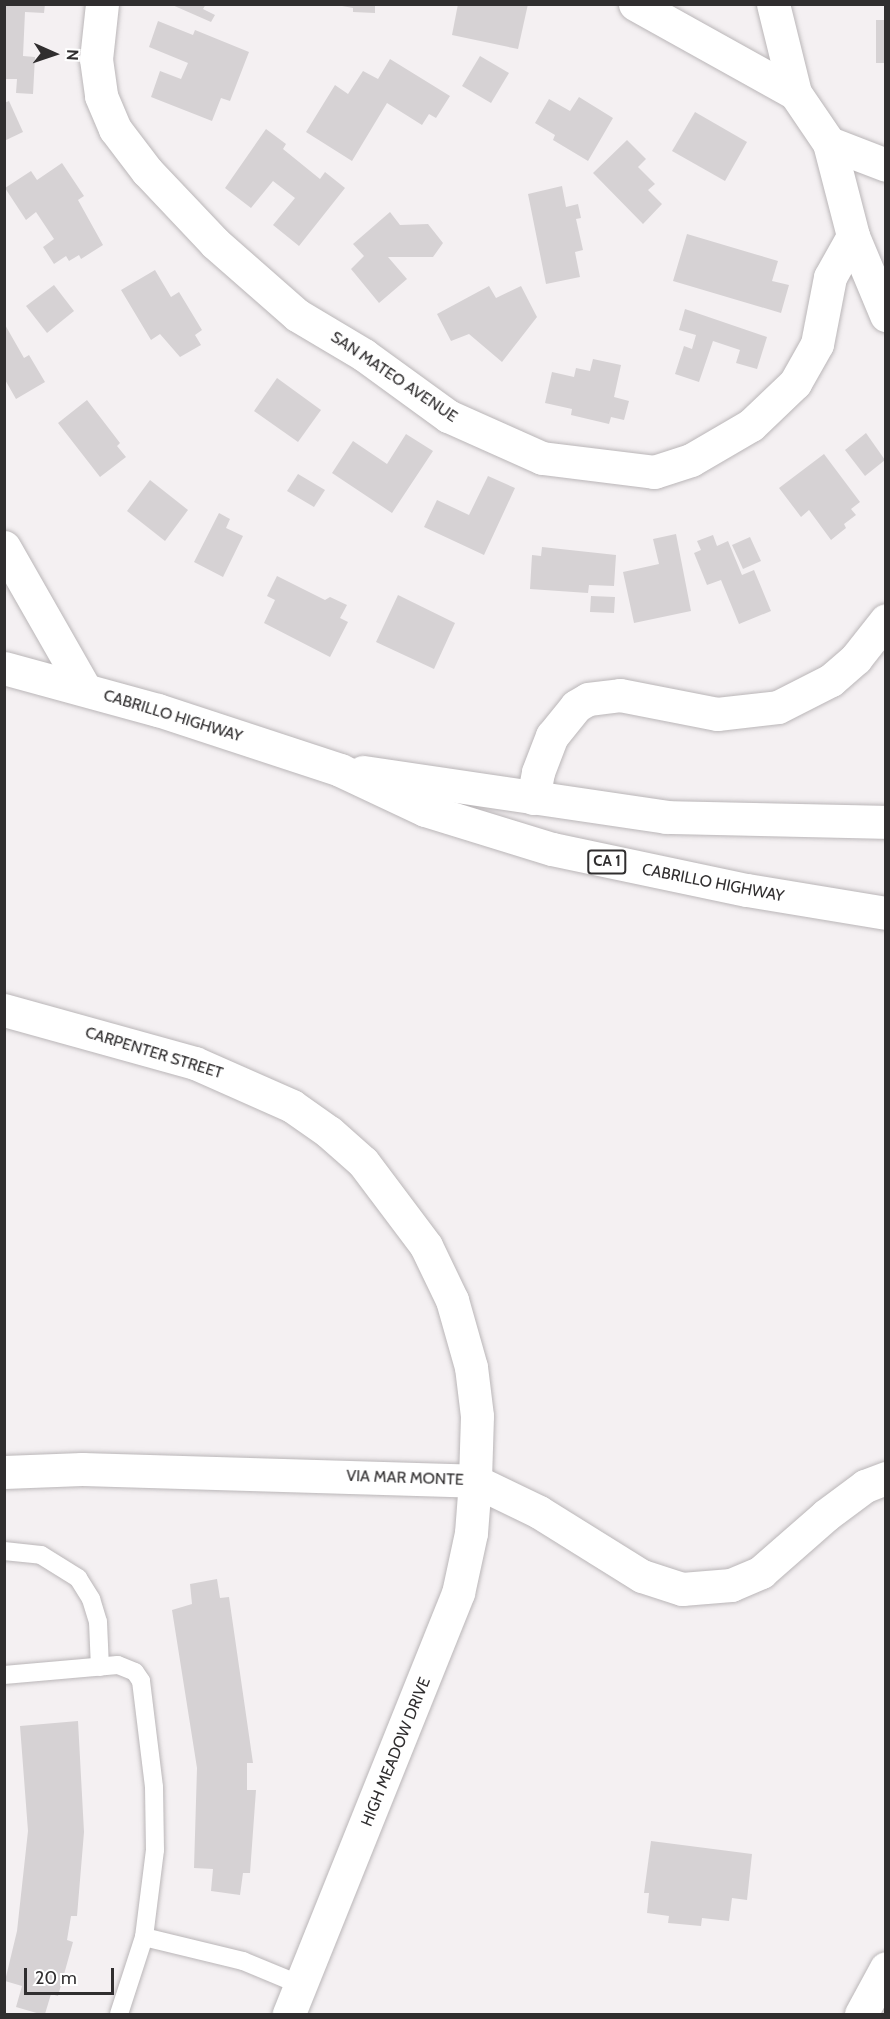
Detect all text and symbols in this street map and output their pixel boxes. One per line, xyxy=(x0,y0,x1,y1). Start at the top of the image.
north arrow xyxy=(24,24,84,84)
text: N xyxy=(63,49,82,61)
street label: SAN MATEO AVENUE xyxy=(327,327,461,427)
street label: CABRILLO HIGHWAY xyxy=(101,686,245,746)
road number: CA 1 xyxy=(586,850,628,874)
street label: CABRILLO HIGHWAY xyxy=(640,860,786,906)
street label: CARPENTER STREET xyxy=(83,1023,225,1083)
street label: VIA MAR MONTE xyxy=(346,1466,464,1490)
street label: HIGH MEADOW DRIVE xyxy=(357,1675,435,1829)
scale bar xyxy=(27,1956,117,1994)
text: 20 m xyxy=(35,1967,77,1989)

